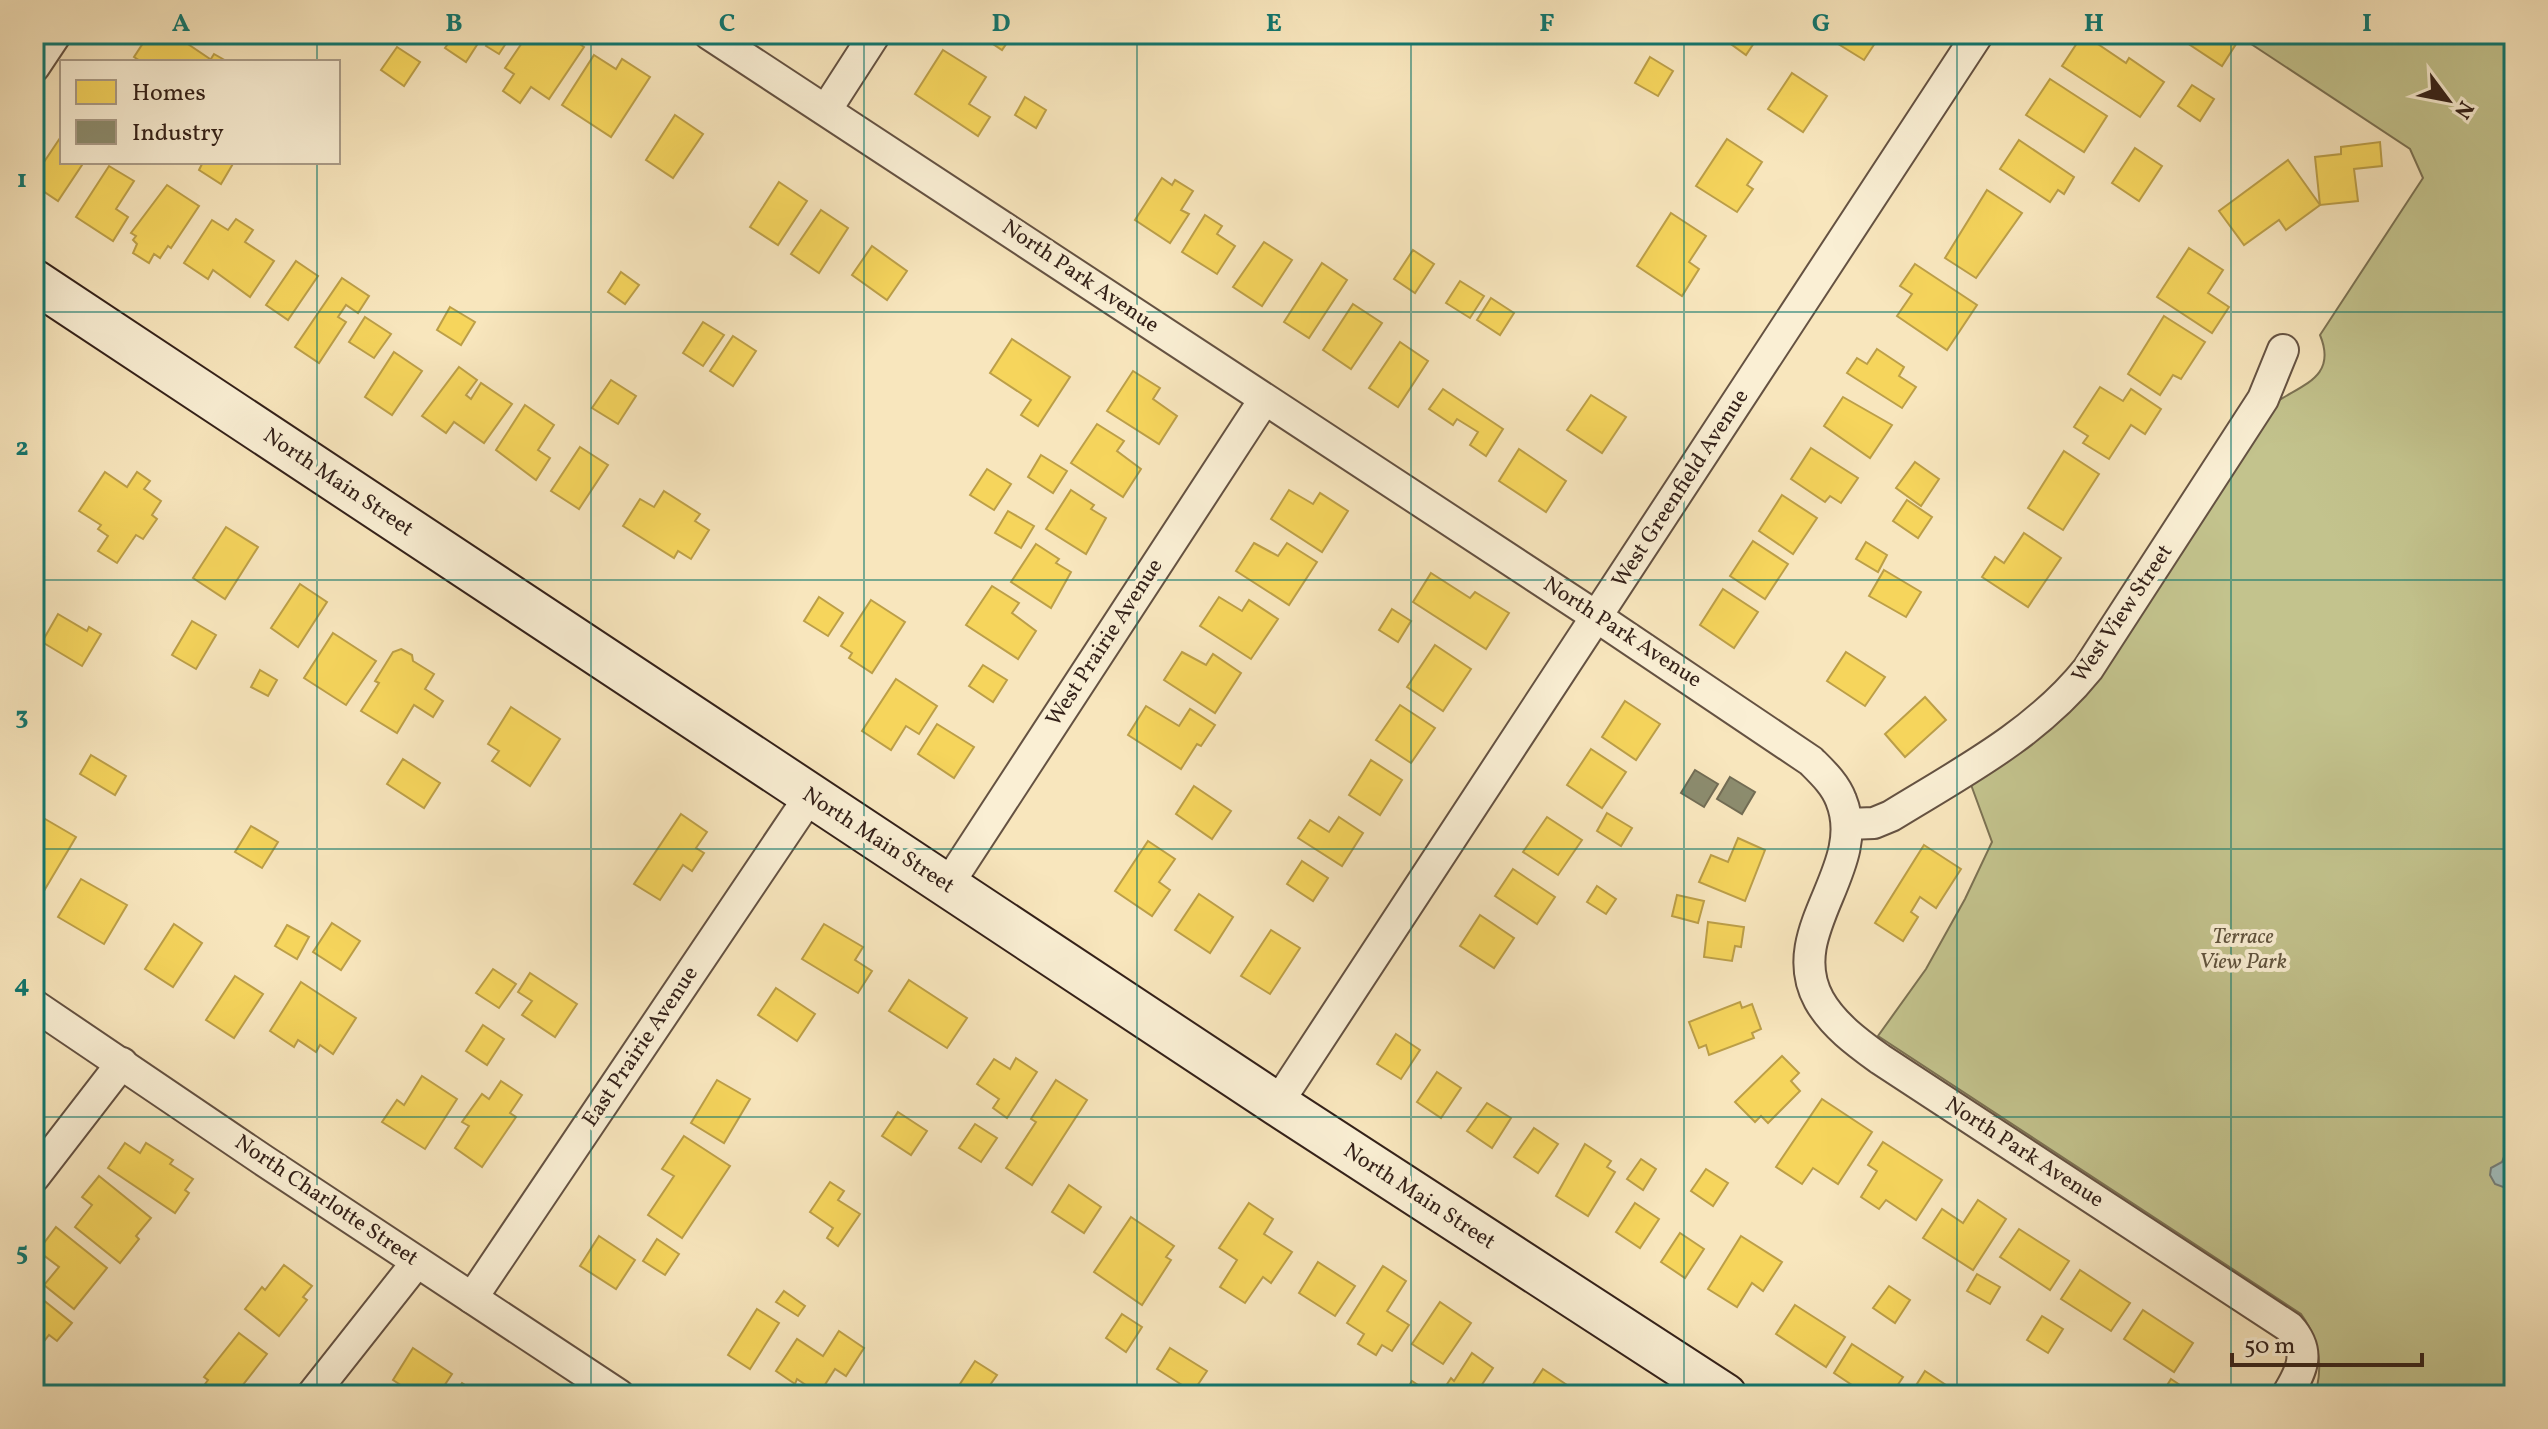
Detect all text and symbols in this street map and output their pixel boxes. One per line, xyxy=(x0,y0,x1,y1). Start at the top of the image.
text: A xyxy=(172,6,191,42)
text: B xyxy=(445,6,463,42)
text: C xyxy=(719,6,735,42)
text: D xyxy=(991,6,1011,42)
text: E xyxy=(1266,6,1282,42)
text: F xyxy=(1539,6,1555,42)
text: G xyxy=(1812,6,1830,42)
text: H xyxy=(2084,6,2104,42)
text: I xyxy=(2362,6,2372,42)
legend xyxy=(60,60,340,164)
north arrow xyxy=(2408,60,2488,140)
text: Homes xyxy=(132,77,206,111)
text: N xyxy=(2445,94,2480,124)
text: Industry xyxy=(132,117,224,151)
text: 1 xyxy=(17,162,27,198)
street label: North Park Avenue xyxy=(995,213,1165,341)
street label: West Greenfield Avenue xyxy=(1605,384,1757,594)
street label: North Main Street xyxy=(256,421,420,545)
text: 2 xyxy=(15,430,29,466)
street label: West View Street xyxy=(2065,538,2181,689)
street label: West Prairie Avenue xyxy=(1039,553,1171,733)
street label: North Park Avenue xyxy=(1536,570,1708,696)
text: 3 xyxy=(15,699,29,735)
street label: North Main Street xyxy=(796,780,960,902)
park label: Terrace View Park xyxy=(2199,922,2287,978)
street label: East Prairie Avenue xyxy=(576,960,706,1134)
text: 4 xyxy=(14,967,30,1003)
street label: North Park Avenue xyxy=(1938,1090,2110,1216)
street label: North Charlotte Street xyxy=(228,1128,424,1274)
street label: North Main Street xyxy=(1337,1136,1501,1258)
text: 5 xyxy=(16,1235,28,1271)
scale bar xyxy=(2232,1317,2422,1367)
text: 50 m xyxy=(2244,1330,2296,1364)

